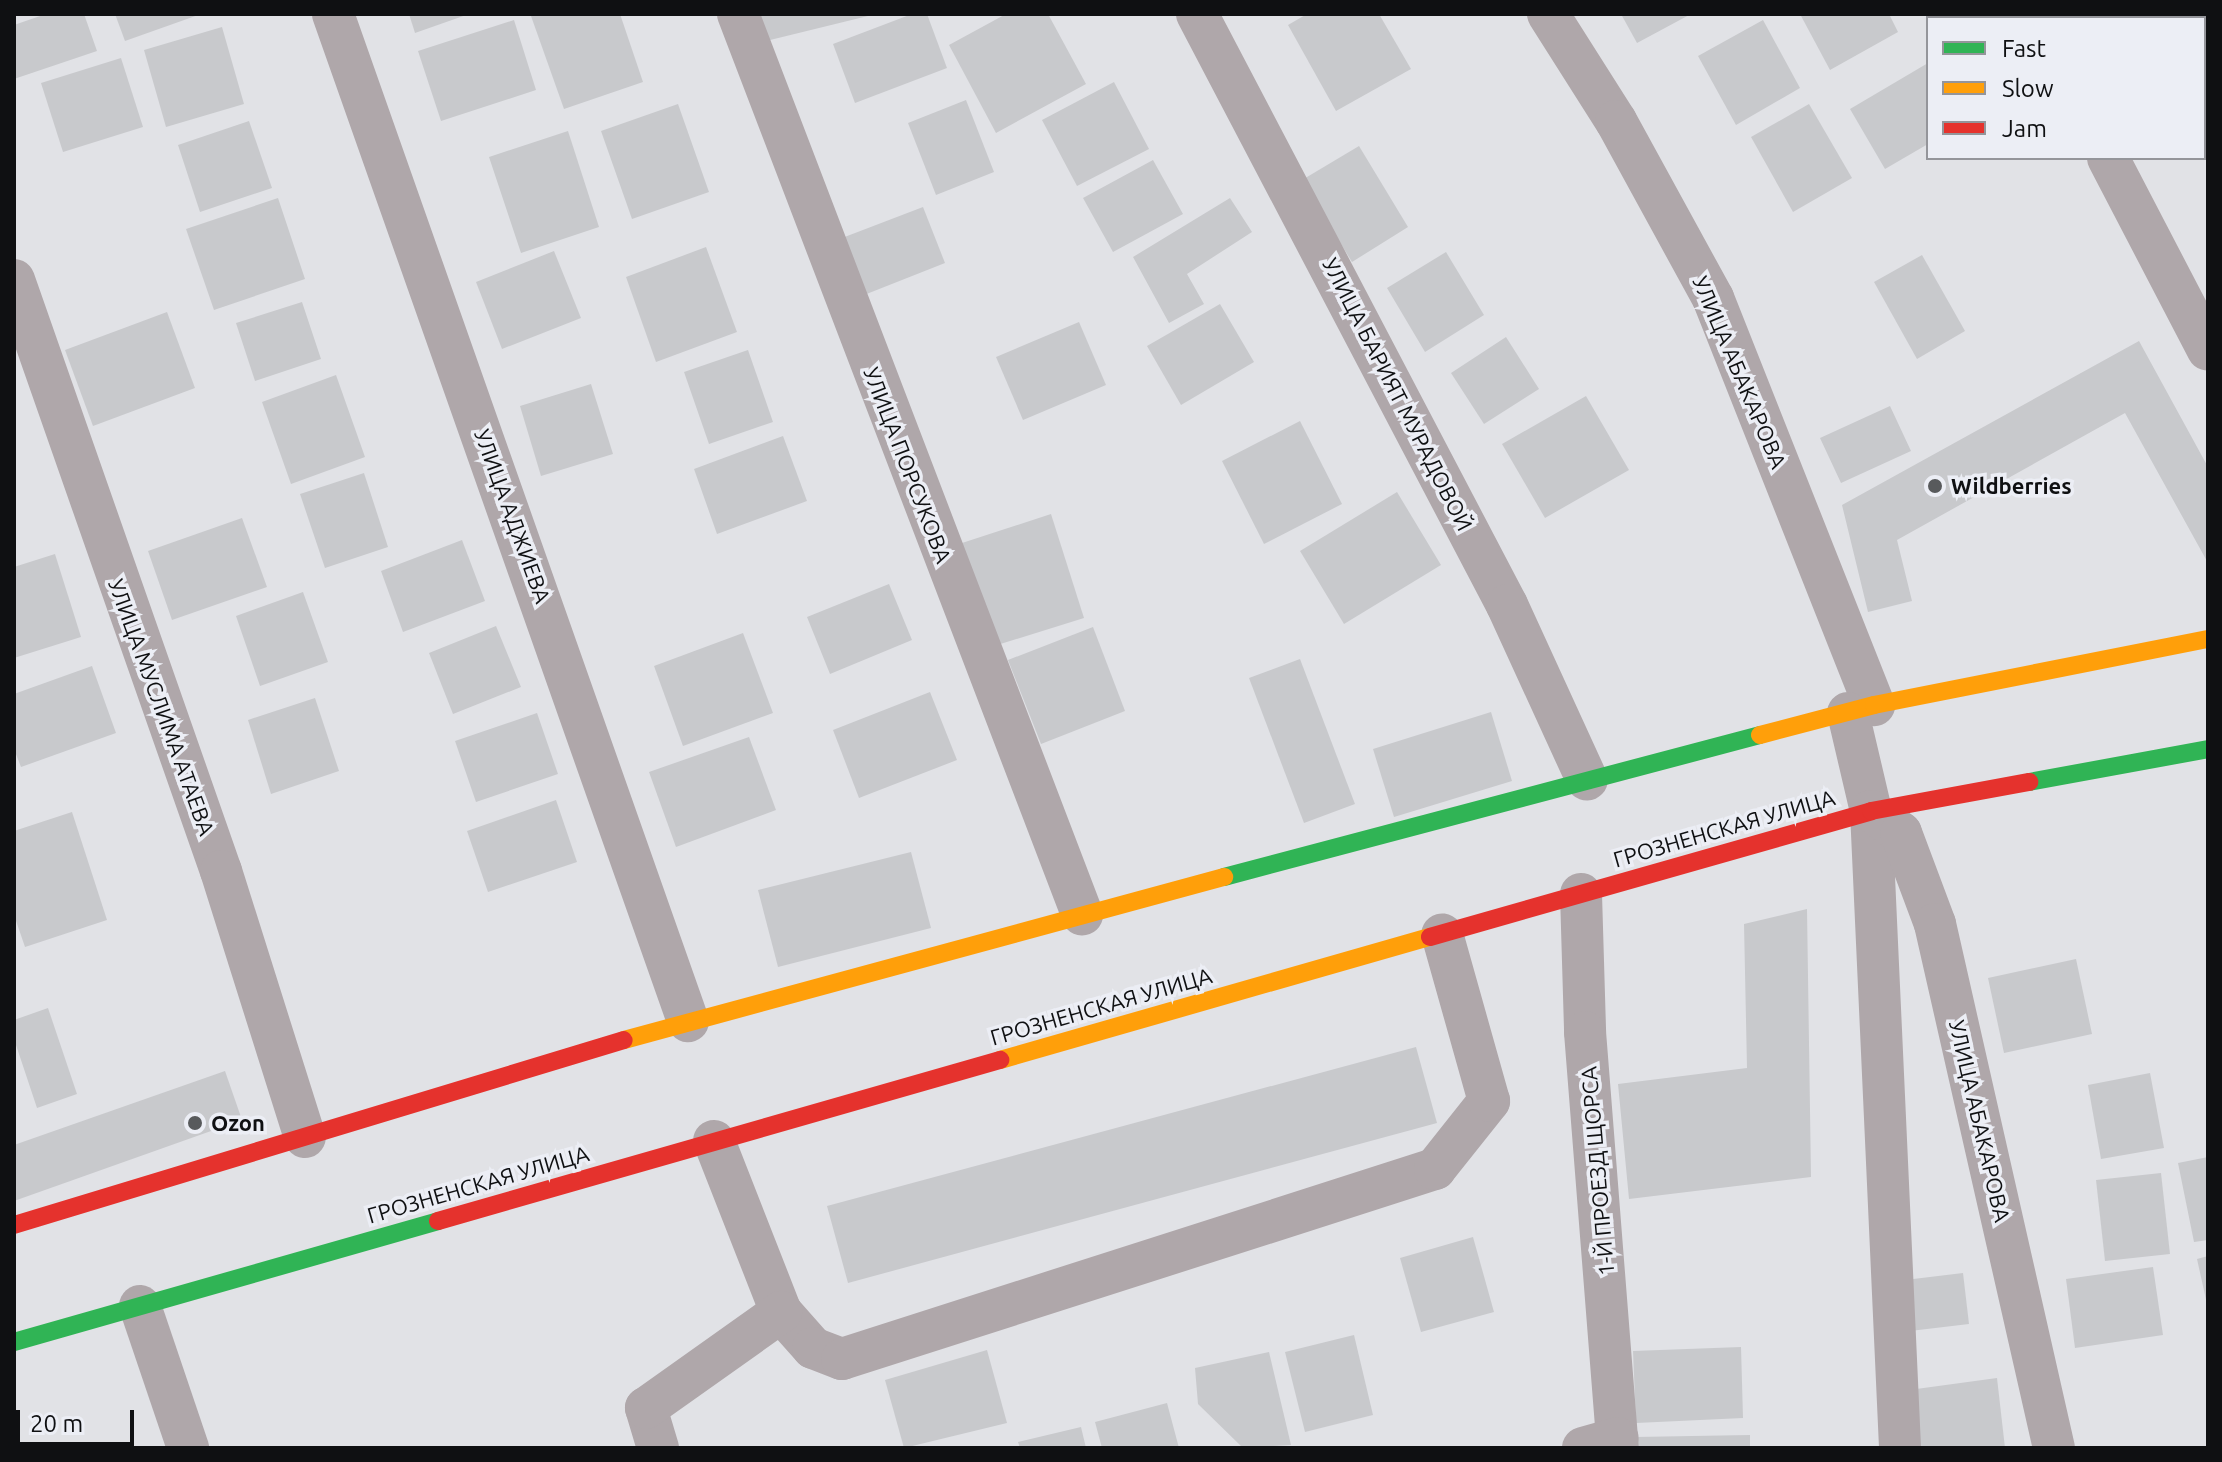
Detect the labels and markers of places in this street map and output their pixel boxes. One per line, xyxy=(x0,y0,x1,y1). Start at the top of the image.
place label: Wildberries xyxy=(1951,473,2072,499)
marker: Wildberries xyxy=(1926,477,1944,495)
place label: Ozon xyxy=(211,1110,265,1136)
marker: Ozon xyxy=(186,1114,204,1132)

